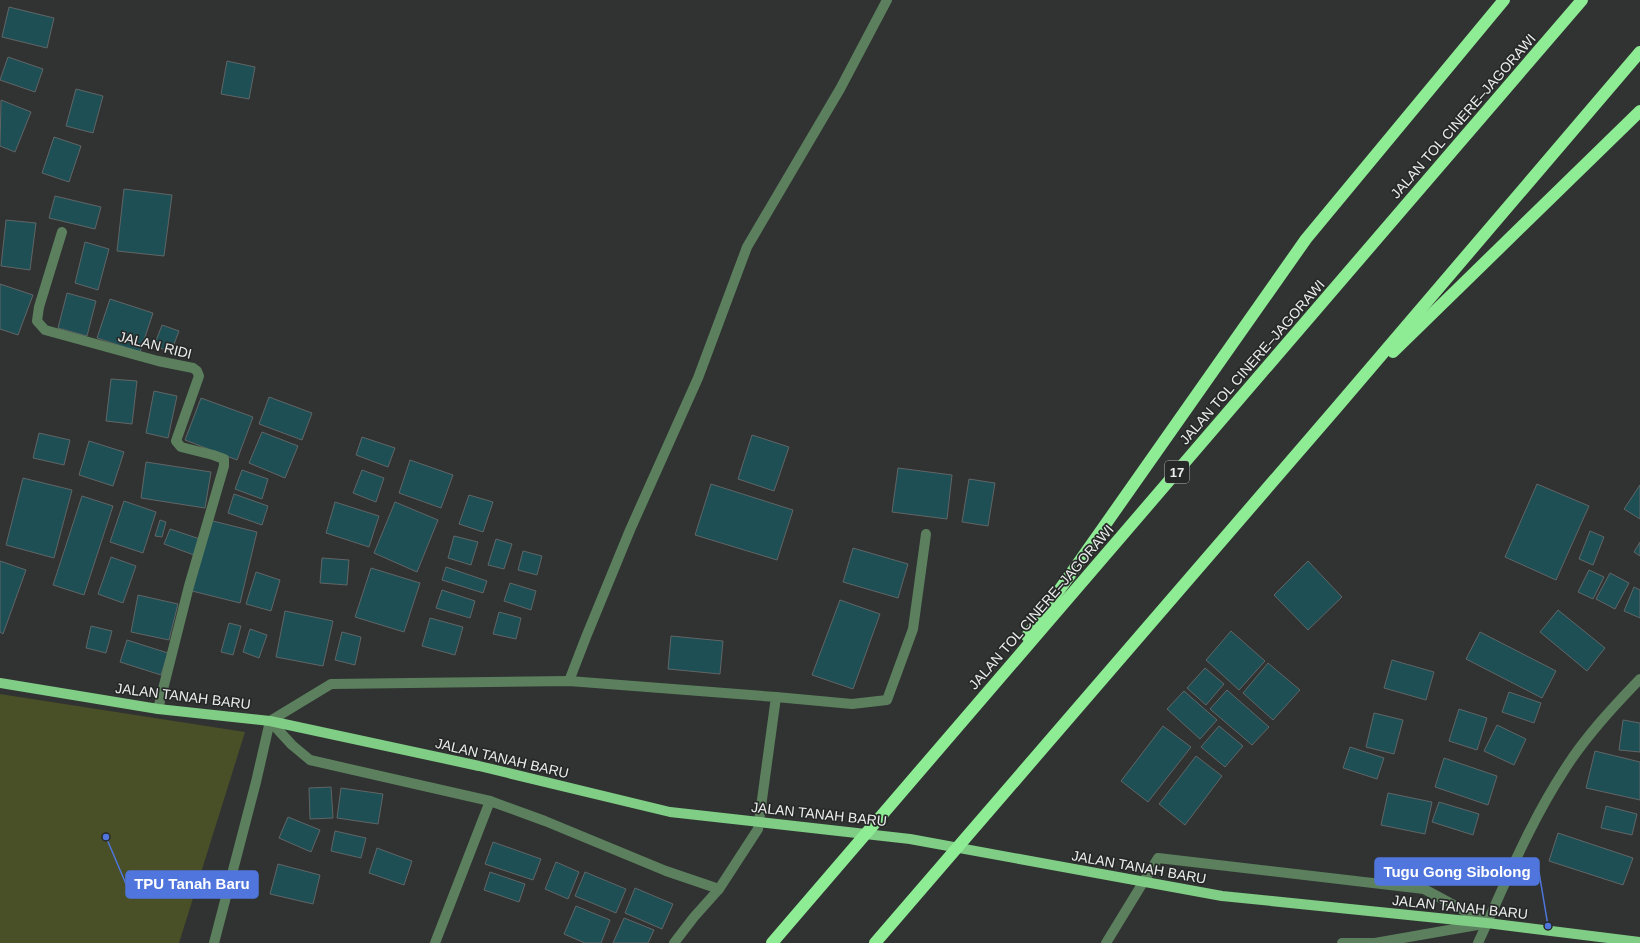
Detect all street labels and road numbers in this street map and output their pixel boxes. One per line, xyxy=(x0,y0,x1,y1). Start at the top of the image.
street label: JALAN TOL CINERE–JAGORAWI xyxy=(1387,31,1539,201)
street label: JALAN TOL CINERE–JAGORAWI xyxy=(1176,277,1328,447)
street label: JALAN RIDI xyxy=(116,328,194,362)
road number: 17 xyxy=(1165,461,1189,483)
street label: JALAN TOL CINERE–JAGORAWI xyxy=(965,522,1117,692)
street label: JALAN TANAH BARU xyxy=(114,680,252,712)
street label: JALAN TANAH BARU xyxy=(434,735,570,781)
street label: JALAN TANAH BARU xyxy=(750,799,888,829)
street label: JALAN TANAH BARU xyxy=(1070,847,1208,887)
street label: JALAN TANAH BARU xyxy=(1391,892,1529,922)

